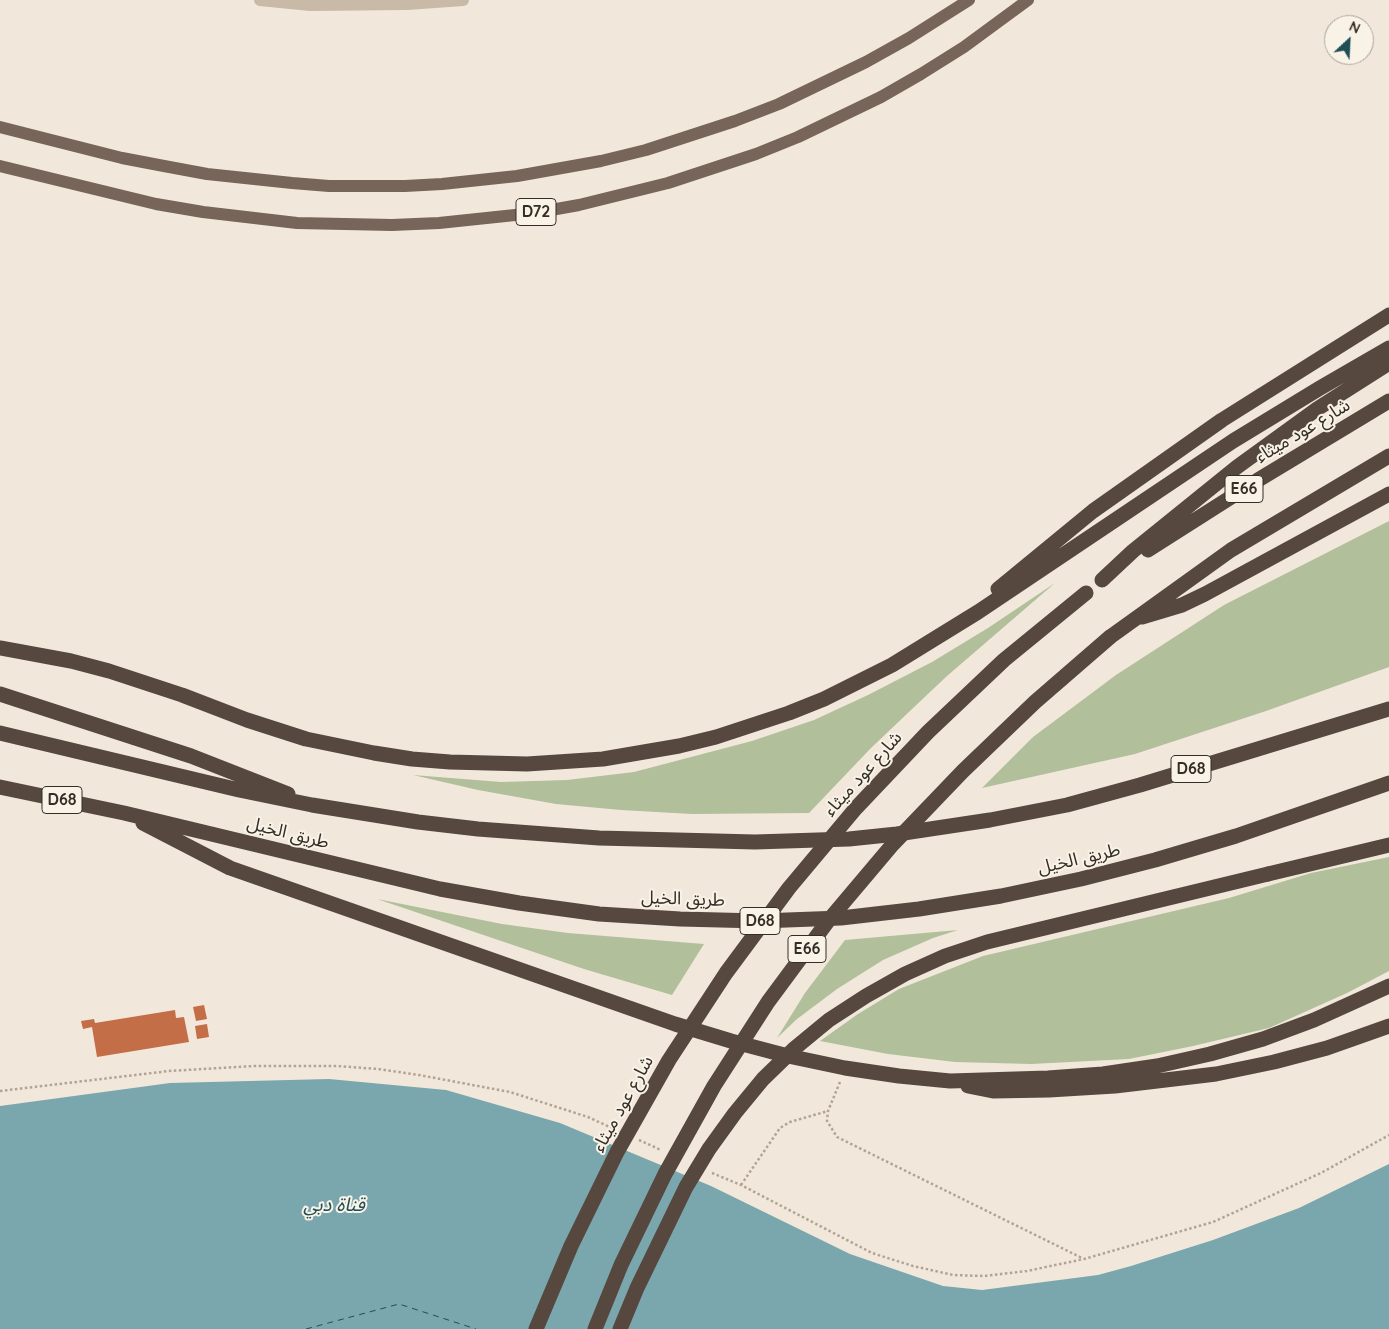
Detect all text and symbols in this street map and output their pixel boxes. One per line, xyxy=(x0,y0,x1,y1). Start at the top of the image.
north arrow xyxy=(1324,15,1374,65)
text: N xyxy=(1346,17,1363,38)
road number: D72 xyxy=(516,198,556,226)
street label: شارع عود ميثاء xyxy=(1252,394,1354,468)
road number: E66 xyxy=(1225,476,1263,502)
street label: شارع عود ميثاء xyxy=(819,727,907,821)
road number: D68 xyxy=(1171,756,1211,782)
road number: D68 xyxy=(42,786,82,814)
street label: طريق الخيل xyxy=(245,812,331,854)
street label: طريق الخيل xyxy=(1036,839,1122,879)
street label: طريق الخيل xyxy=(641,887,725,911)
road number: D68 xyxy=(740,908,780,934)
road number: E66 xyxy=(788,936,826,962)
street label: شارع عود ميثاء xyxy=(588,1052,658,1156)
water label: قناة دبي xyxy=(303,1194,365,1216)

